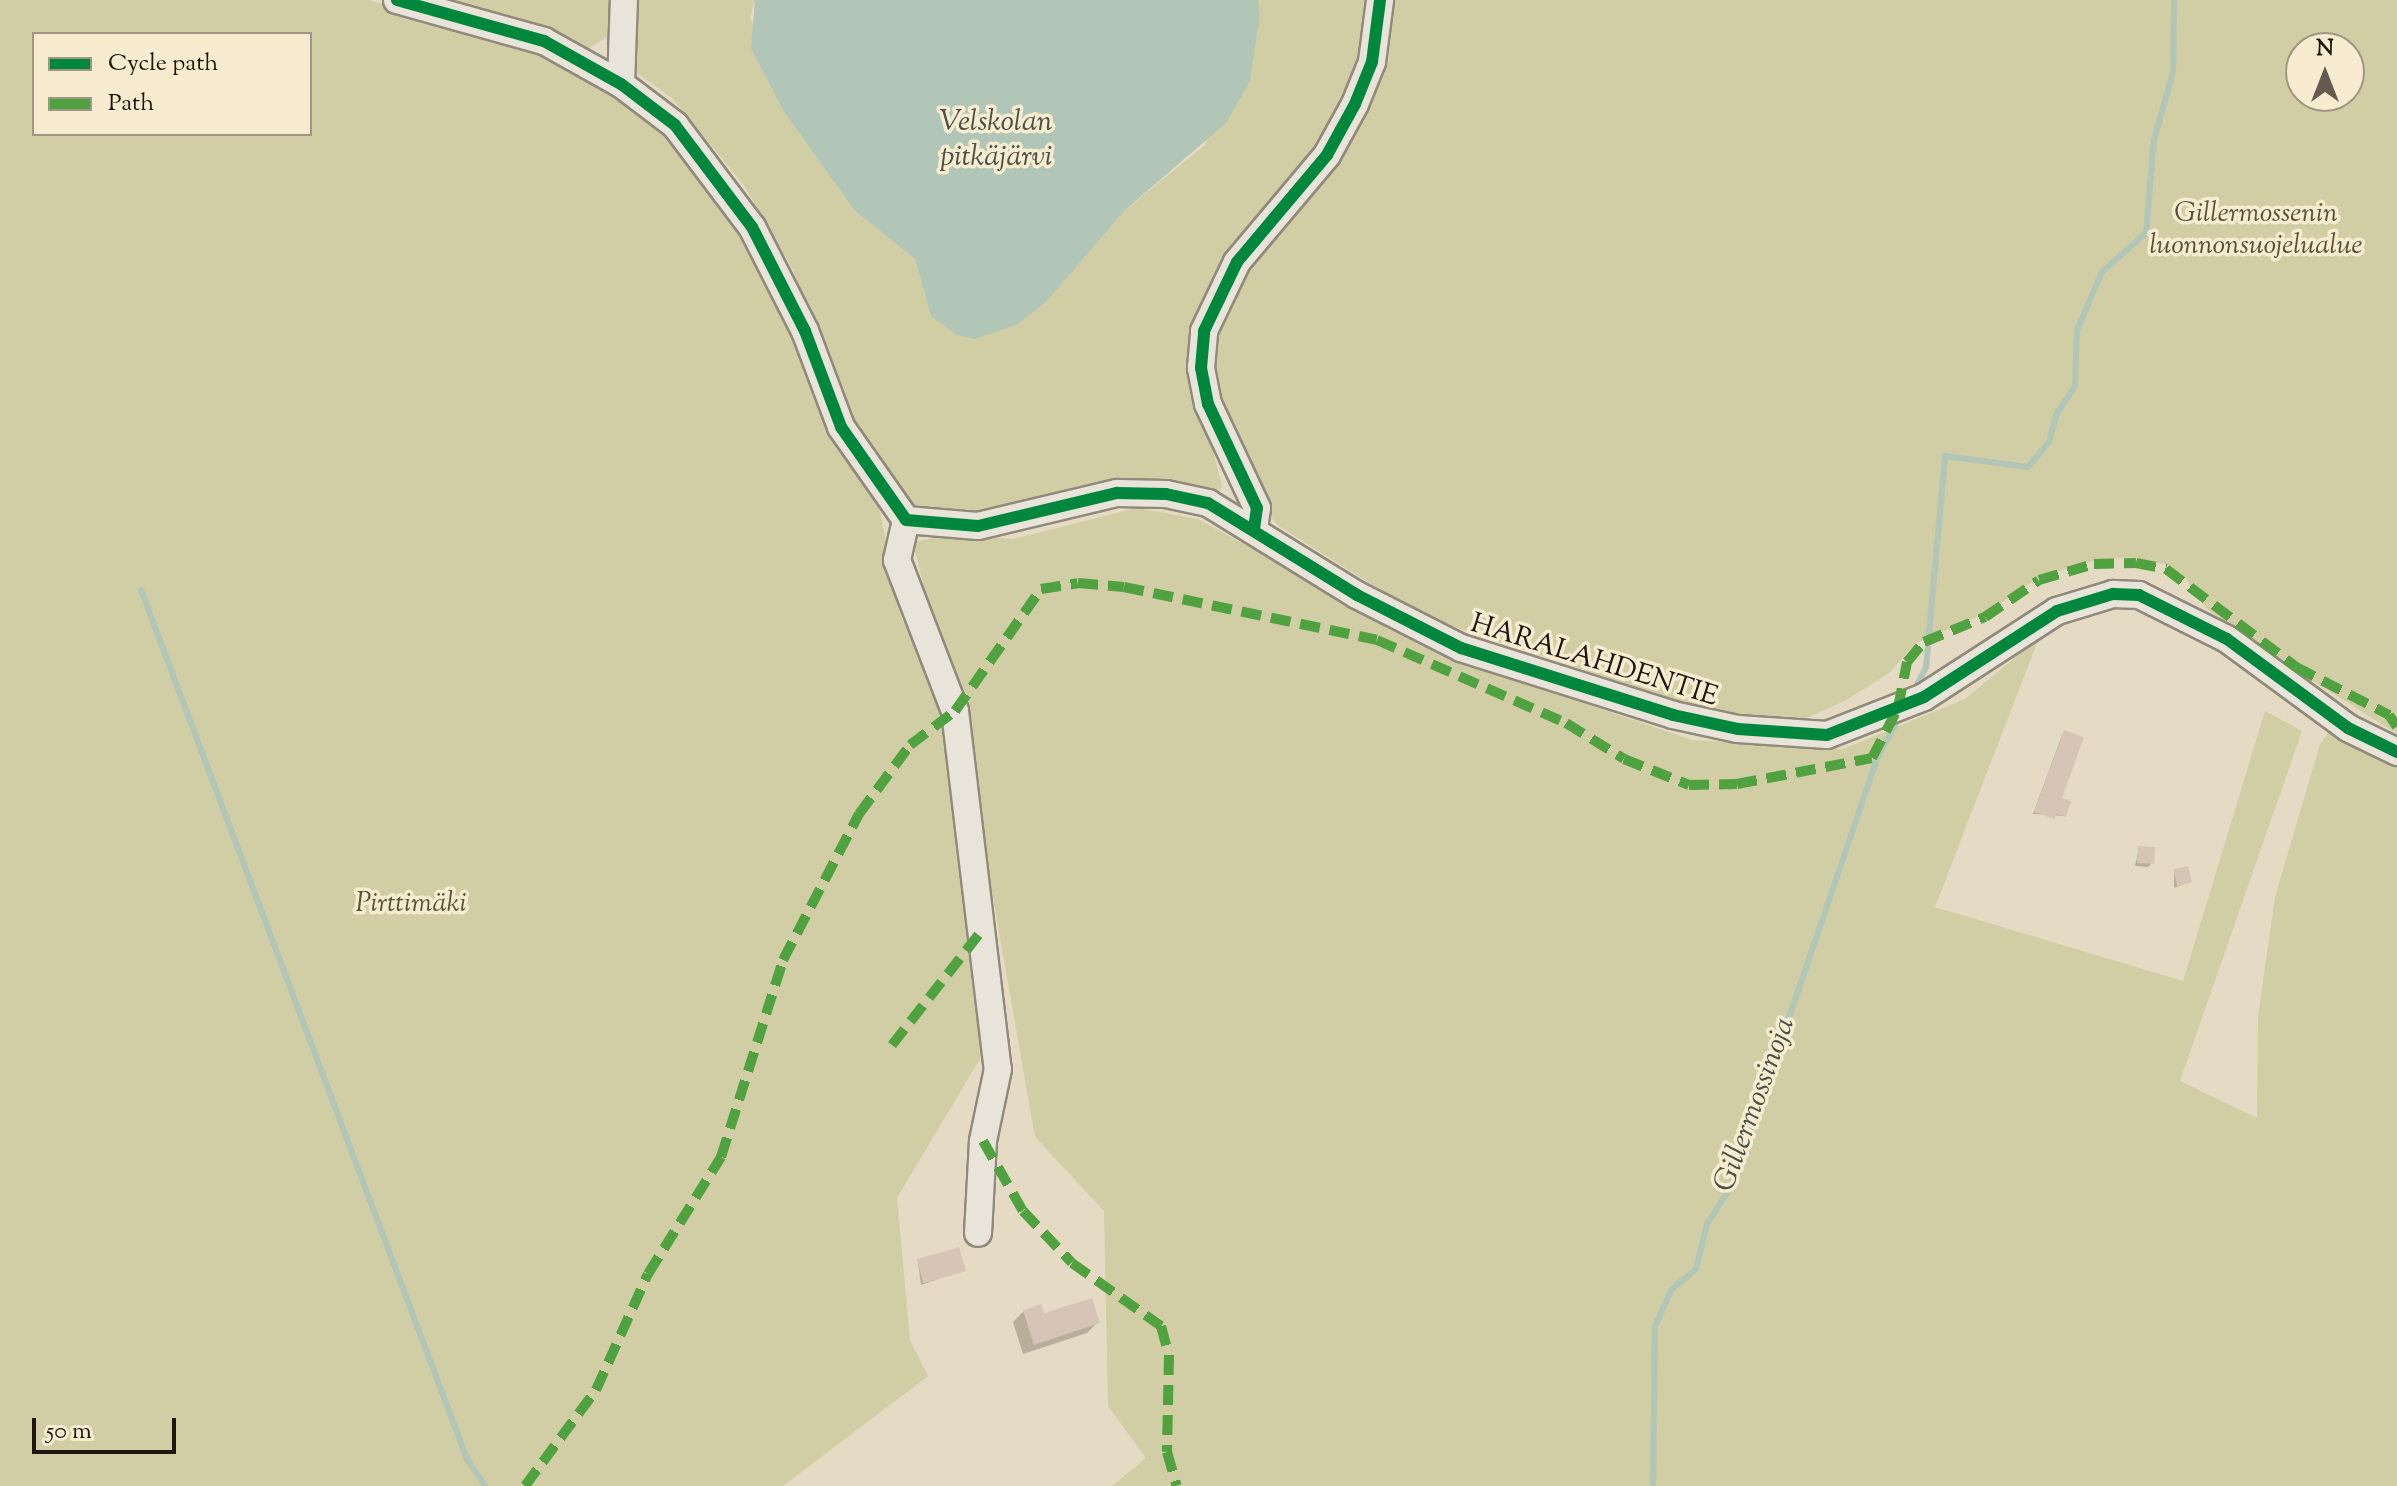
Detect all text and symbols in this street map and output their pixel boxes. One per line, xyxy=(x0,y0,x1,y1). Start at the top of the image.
legend xyxy=(32,32,312,136)
north arrow xyxy=(2285,32,2365,112)
text: N xyxy=(2316,34,2334,66)
text: Cycle path xyxy=(108,47,218,81)
text: Path xyxy=(108,87,154,121)
water label: Velskolan pitkäjärvi xyxy=(939,105,1053,176)
park label: Gillermossenin luonnonsuojelualue xyxy=(2149,197,2363,263)
street label: HARALAHDENTIE xyxy=(1466,607,1722,715)
park label: Pirttimäki xyxy=(356,887,466,921)
water label: Gillermossinoja xyxy=(1708,1013,1804,1197)
scale bar xyxy=(36,1402,180,1452)
text: 50 m xyxy=(46,1415,92,1449)

